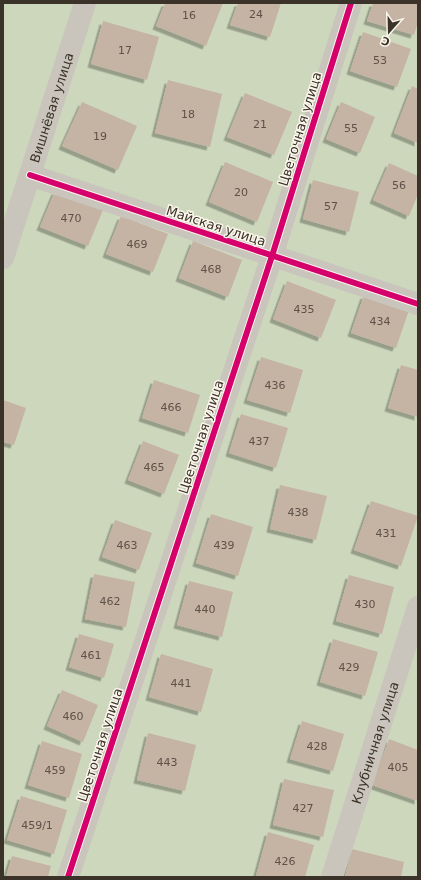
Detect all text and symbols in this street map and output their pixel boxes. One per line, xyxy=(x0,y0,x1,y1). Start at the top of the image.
house number: 24 xyxy=(249,8,263,21)
house number: 16 xyxy=(182,9,196,22)
north arrow xyxy=(369,12,409,52)
text: С xyxy=(380,33,392,48)
house number: 17 xyxy=(118,44,132,57)
street label: Вишнёвая улица xyxy=(27,51,76,164)
house number: 53 xyxy=(373,54,387,67)
street label: Цветочная улица xyxy=(275,70,325,188)
house number: 18 xyxy=(181,108,195,121)
house number: 21 xyxy=(253,118,267,131)
house number: 55 xyxy=(344,122,358,135)
house number: 19 xyxy=(93,130,107,143)
house number: 56 xyxy=(392,179,406,192)
house number: 20 xyxy=(234,186,248,199)
house number: 57 xyxy=(324,200,338,213)
street label: Майская улица xyxy=(164,203,268,249)
house number: 470 xyxy=(61,212,82,225)
house number: 469 xyxy=(127,238,148,251)
house number: 468 xyxy=(201,263,222,276)
house number: 435 xyxy=(294,303,315,316)
house number: 434 xyxy=(370,315,391,328)
street label: Цветочная улица xyxy=(176,378,226,496)
house number: 436 xyxy=(265,379,286,392)
house number: 466 xyxy=(161,401,182,414)
house number: 437 xyxy=(249,435,270,448)
house number: 465 xyxy=(144,461,165,474)
house number: 438 xyxy=(288,506,309,519)
house number: 431 xyxy=(376,527,397,540)
house number: 463 xyxy=(117,539,138,552)
house number: 439 xyxy=(214,539,235,552)
house number: 462 xyxy=(100,595,121,608)
house number: 430 xyxy=(355,598,376,611)
house number: 440 xyxy=(195,603,216,616)
house number: 461 xyxy=(81,649,102,662)
house number: 429 xyxy=(339,661,360,674)
house number: 441 xyxy=(171,677,192,690)
street label: Клубничная улица xyxy=(348,680,401,806)
street label: Цветочная улица xyxy=(75,686,125,804)
house number: 460 xyxy=(63,710,84,723)
house number: 428 xyxy=(307,740,328,753)
house number: 443 xyxy=(157,756,178,769)
house number: 405 xyxy=(388,761,409,774)
house number: 459 xyxy=(45,764,66,777)
house number: 427 xyxy=(293,802,314,815)
house number: 459/1 xyxy=(21,819,53,832)
house number: 426 xyxy=(275,855,296,868)

